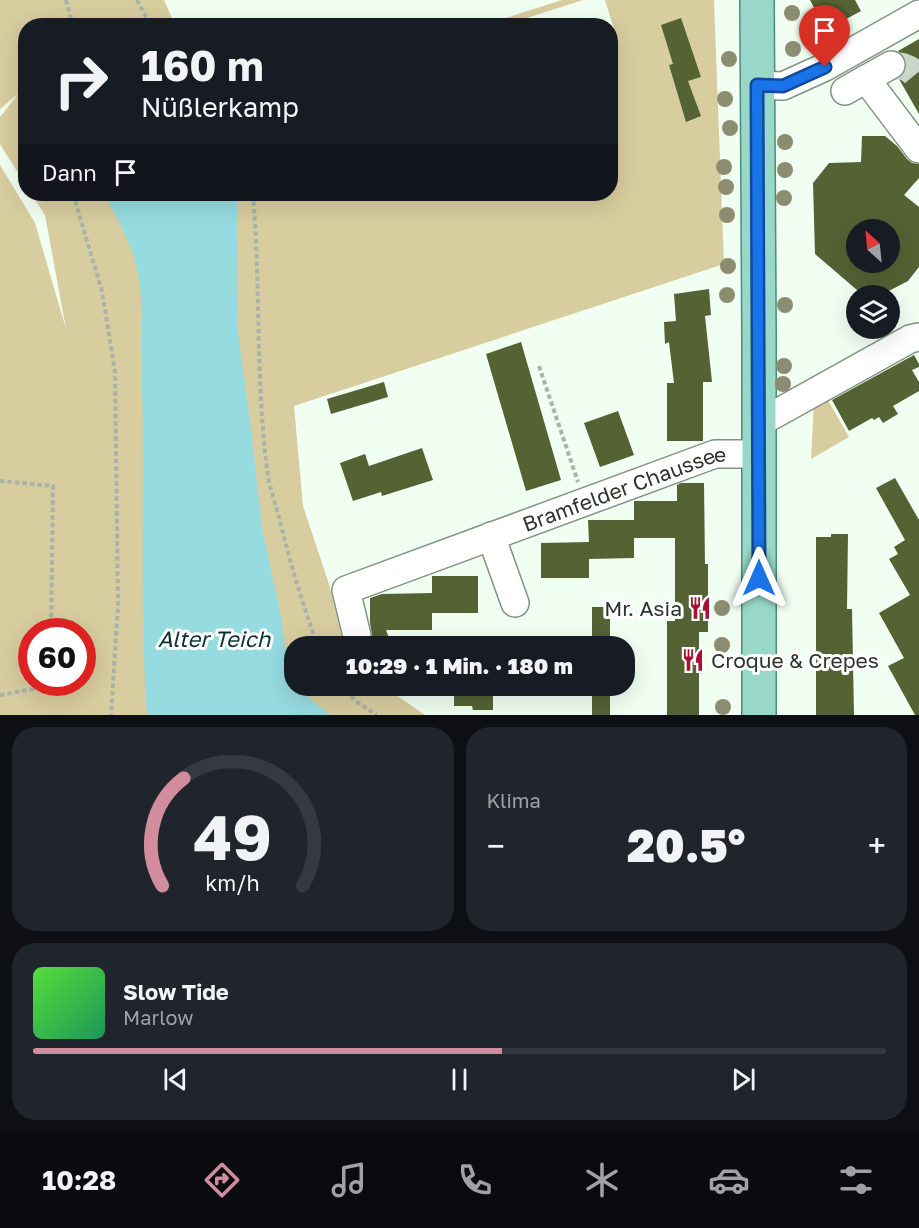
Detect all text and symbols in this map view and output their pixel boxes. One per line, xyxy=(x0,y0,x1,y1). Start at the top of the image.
pin xyxy=(799,5,850,67)
icon: arrive xyxy=(808,14,841,47)
text: 160 m xyxy=(141,40,264,90)
icon: right xyxy=(42,42,120,120)
text: Nüßlerkamp xyxy=(141,91,299,123)
icon: arrive xyxy=(109,156,142,189)
text: Dann xyxy=(42,159,97,186)
north arrow xyxy=(846,219,900,273)
map controls xyxy=(846,219,900,339)
button: layers xyxy=(846,285,900,339)
street label: Bramfelder Chaussee xyxy=(519,441,726,537)
position arrow xyxy=(727,546,791,610)
place label: Mr. Asia xyxy=(604,595,682,621)
restaurant icon: Mr. Asia xyxy=(687,595,713,621)
speed limit sign: 60 xyxy=(18,618,96,696)
water label: Alter Teich xyxy=(158,625,272,652)
restaurant icon: Croque & Crepes xyxy=(680,647,706,673)
place label: Croque & Crepes xyxy=(711,647,879,673)
text: 10:29 · 1 Min. · 180 m xyxy=(346,652,573,679)
text: Klima xyxy=(487,788,541,812)
text: 49 xyxy=(193,799,272,874)
text: 20.5° xyxy=(627,818,745,872)
text: − xyxy=(487,826,505,865)
text: + xyxy=(868,826,886,865)
text: km/h xyxy=(205,870,260,896)
text: Slow Tide xyxy=(123,978,229,1005)
text: Marlow xyxy=(123,1005,194,1029)
icon: previous xyxy=(159,1063,192,1096)
icon: pause xyxy=(443,1063,476,1096)
icon: next xyxy=(727,1063,760,1096)
icon: directions xyxy=(201,1159,243,1201)
icon: music xyxy=(328,1159,370,1201)
icon: phone xyxy=(454,1159,496,1201)
icon: climate xyxy=(581,1159,623,1201)
icon: car xyxy=(708,1159,750,1201)
icon: filters xyxy=(835,1159,877,1201)
text: 10:28 xyxy=(42,1164,116,1196)

